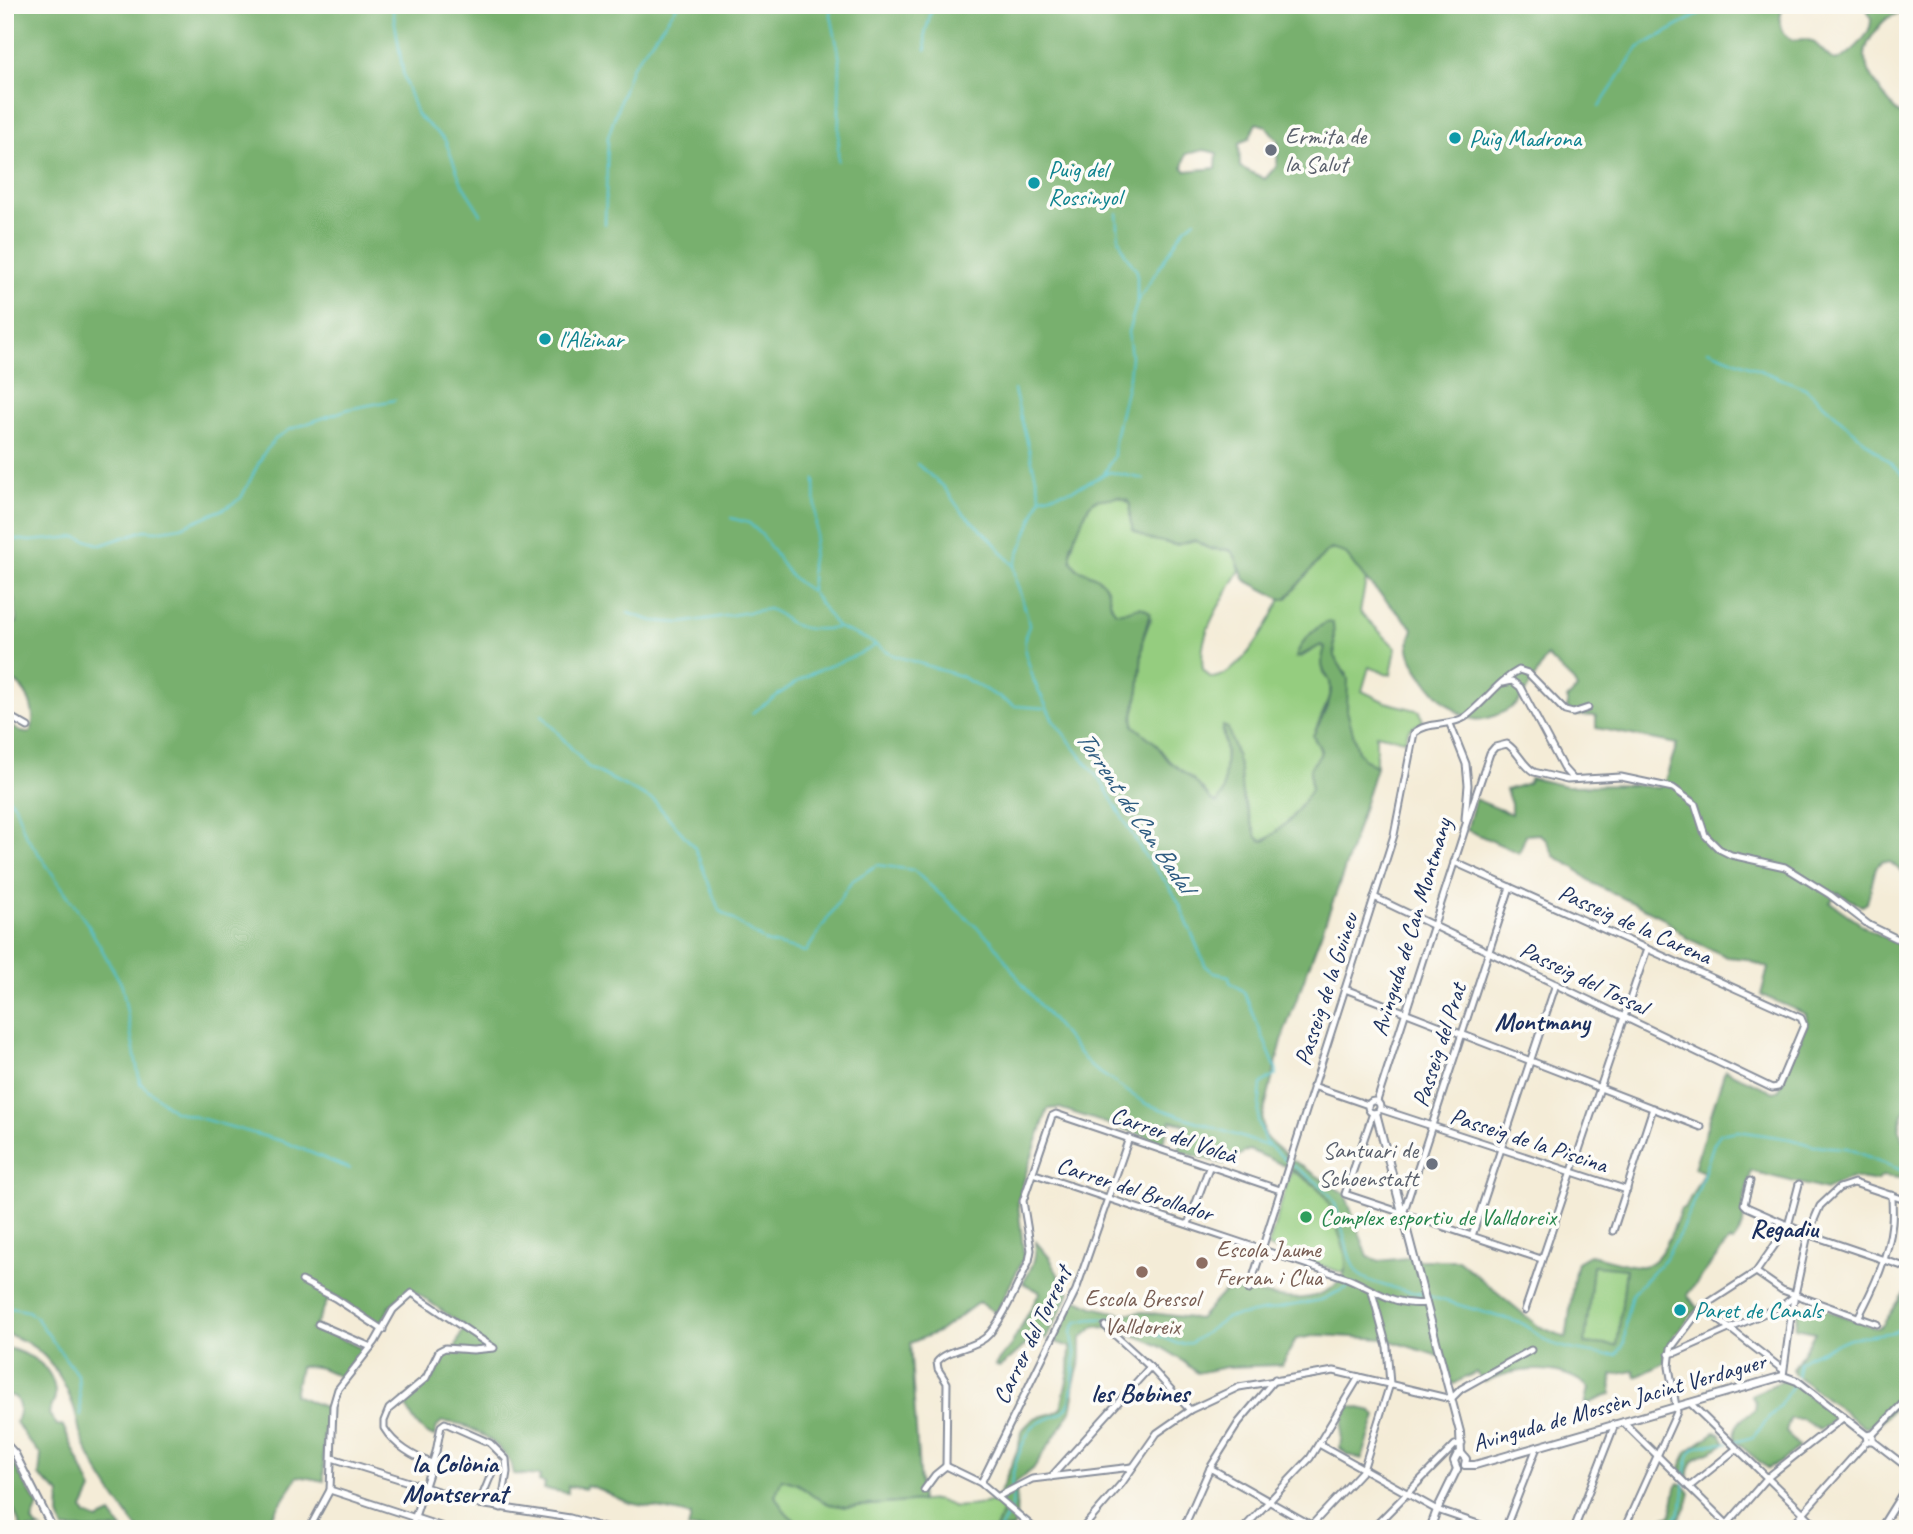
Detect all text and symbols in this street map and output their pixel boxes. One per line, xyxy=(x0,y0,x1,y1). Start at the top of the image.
place label: Ermita de la Salut xyxy=(1285,121,1368,179)
place label: Puig Madrona xyxy=(1469,123,1583,153)
marker: Puig Madrona xyxy=(1447,130,1463,146)
marker: Ermita de la Salut xyxy=(1263,142,1279,158)
place label: Puig del Rossinyol xyxy=(1048,154,1125,212)
marker: Puig del Rossinyol xyxy=(1026,175,1042,191)
place label: l'Alzinar xyxy=(559,324,625,354)
marker: l'Alzinar xyxy=(537,331,553,347)
water label: Torrent de Can Badal xyxy=(1069,724,1206,905)
street label: Avinguda de Can Montmany xyxy=(1364,813,1459,1039)
street label: Passeig de la Carena xyxy=(1554,877,1717,972)
street label: Passeig de la Guineu xyxy=(1287,907,1365,1069)
street label: Passeig del Tossal xyxy=(1515,934,1656,1024)
street label: Passeig del Prat xyxy=(1405,978,1474,1111)
district label: Montmany xyxy=(1494,1005,1592,1038)
street label: Carrer del Volcà xyxy=(1107,1099,1242,1171)
street label: Passeig de la Piscina xyxy=(1447,1100,1613,1180)
place label: Santuari de Schoenstatt xyxy=(1318,1135,1420,1193)
street label: Carrer del Brollador xyxy=(1053,1150,1219,1229)
marker: Santuari de Schoenstatt xyxy=(1424,1156,1440,1172)
place label: Complex esportiu de Valldoreix xyxy=(1320,1202,1558,1232)
marker: Complex esportiu de Valldoreix xyxy=(1298,1209,1314,1225)
district label: Regadiu xyxy=(1750,1212,1820,1245)
place label: Escola Jaume Ferran i Clua xyxy=(1216,1234,1324,1292)
marker: Escola Jaume Ferran i Clua xyxy=(1194,1255,1210,1271)
street label: Carrer del Torrent xyxy=(986,1258,1080,1409)
marker: Escola Bressol Valldoreix xyxy=(1134,1264,1150,1280)
place label: Escola Bressol Valldoreix xyxy=(1084,1283,1203,1341)
place label: Paret de Canals xyxy=(1694,1295,1824,1325)
marker: Paret de Canals xyxy=(1672,1302,1688,1318)
street label: Avinguda de Mossèn Jacint Verdaguer xyxy=(1469,1345,1771,1458)
district label: les Bobines xyxy=(1091,1377,1192,1410)
district label: la Colònia Montserrat xyxy=(403,1447,512,1510)

